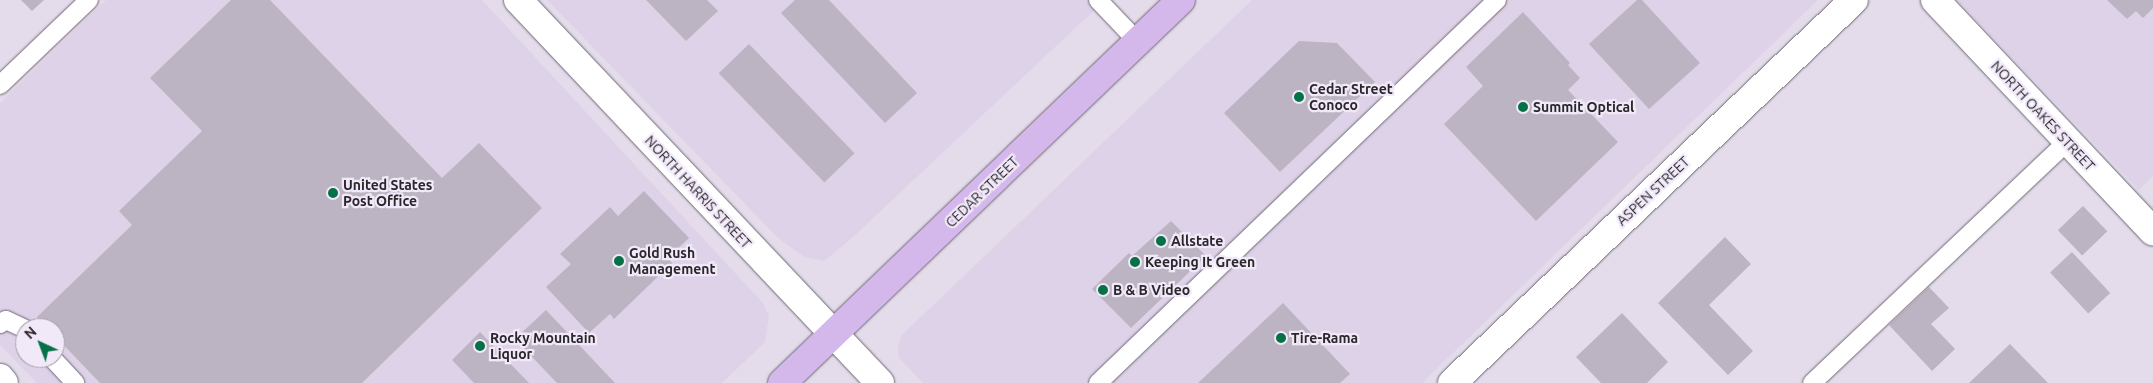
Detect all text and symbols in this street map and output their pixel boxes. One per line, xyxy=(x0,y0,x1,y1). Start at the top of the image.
street label: NORTH OAKES STREET xyxy=(1988,57,2098,175)
place label: Cedar Street Conoco xyxy=(1309,81,1393,114)
marker: Cedar Street Conoco xyxy=(1293,91,1305,103)
place label: Summit Optical xyxy=(1533,99,1634,115)
marker: Summit Optical xyxy=(1517,101,1529,113)
street label: NORTH HARRIS STREET xyxy=(641,132,755,252)
street label: CEDAR STREET xyxy=(942,153,1022,231)
street label: ASPEN STREET xyxy=(1613,153,1693,229)
place label: United States Post Office xyxy=(343,177,432,210)
marker: United States Post Office xyxy=(327,187,339,199)
place label: Allstate xyxy=(1171,233,1223,249)
marker: Allstate xyxy=(1155,235,1167,247)
place label: Gold Rush Management xyxy=(629,245,716,278)
place label: Keeping It Green xyxy=(1145,254,1255,270)
marker: Gold Rush Management xyxy=(613,255,625,267)
marker: Keeping It Green xyxy=(1129,256,1141,268)
place label: B & B Video xyxy=(1113,282,1190,298)
marker: B & B Video xyxy=(1097,284,1109,296)
north arrow xyxy=(15,318,65,368)
text: N xyxy=(21,323,40,342)
place label: Rocky Mountain Liquor xyxy=(490,330,596,362)
place label: Tire-Rama xyxy=(1291,330,1358,346)
marker: Tire-Rama xyxy=(1275,332,1287,344)
marker: Rocky Mountain Liquor xyxy=(474,340,486,352)

